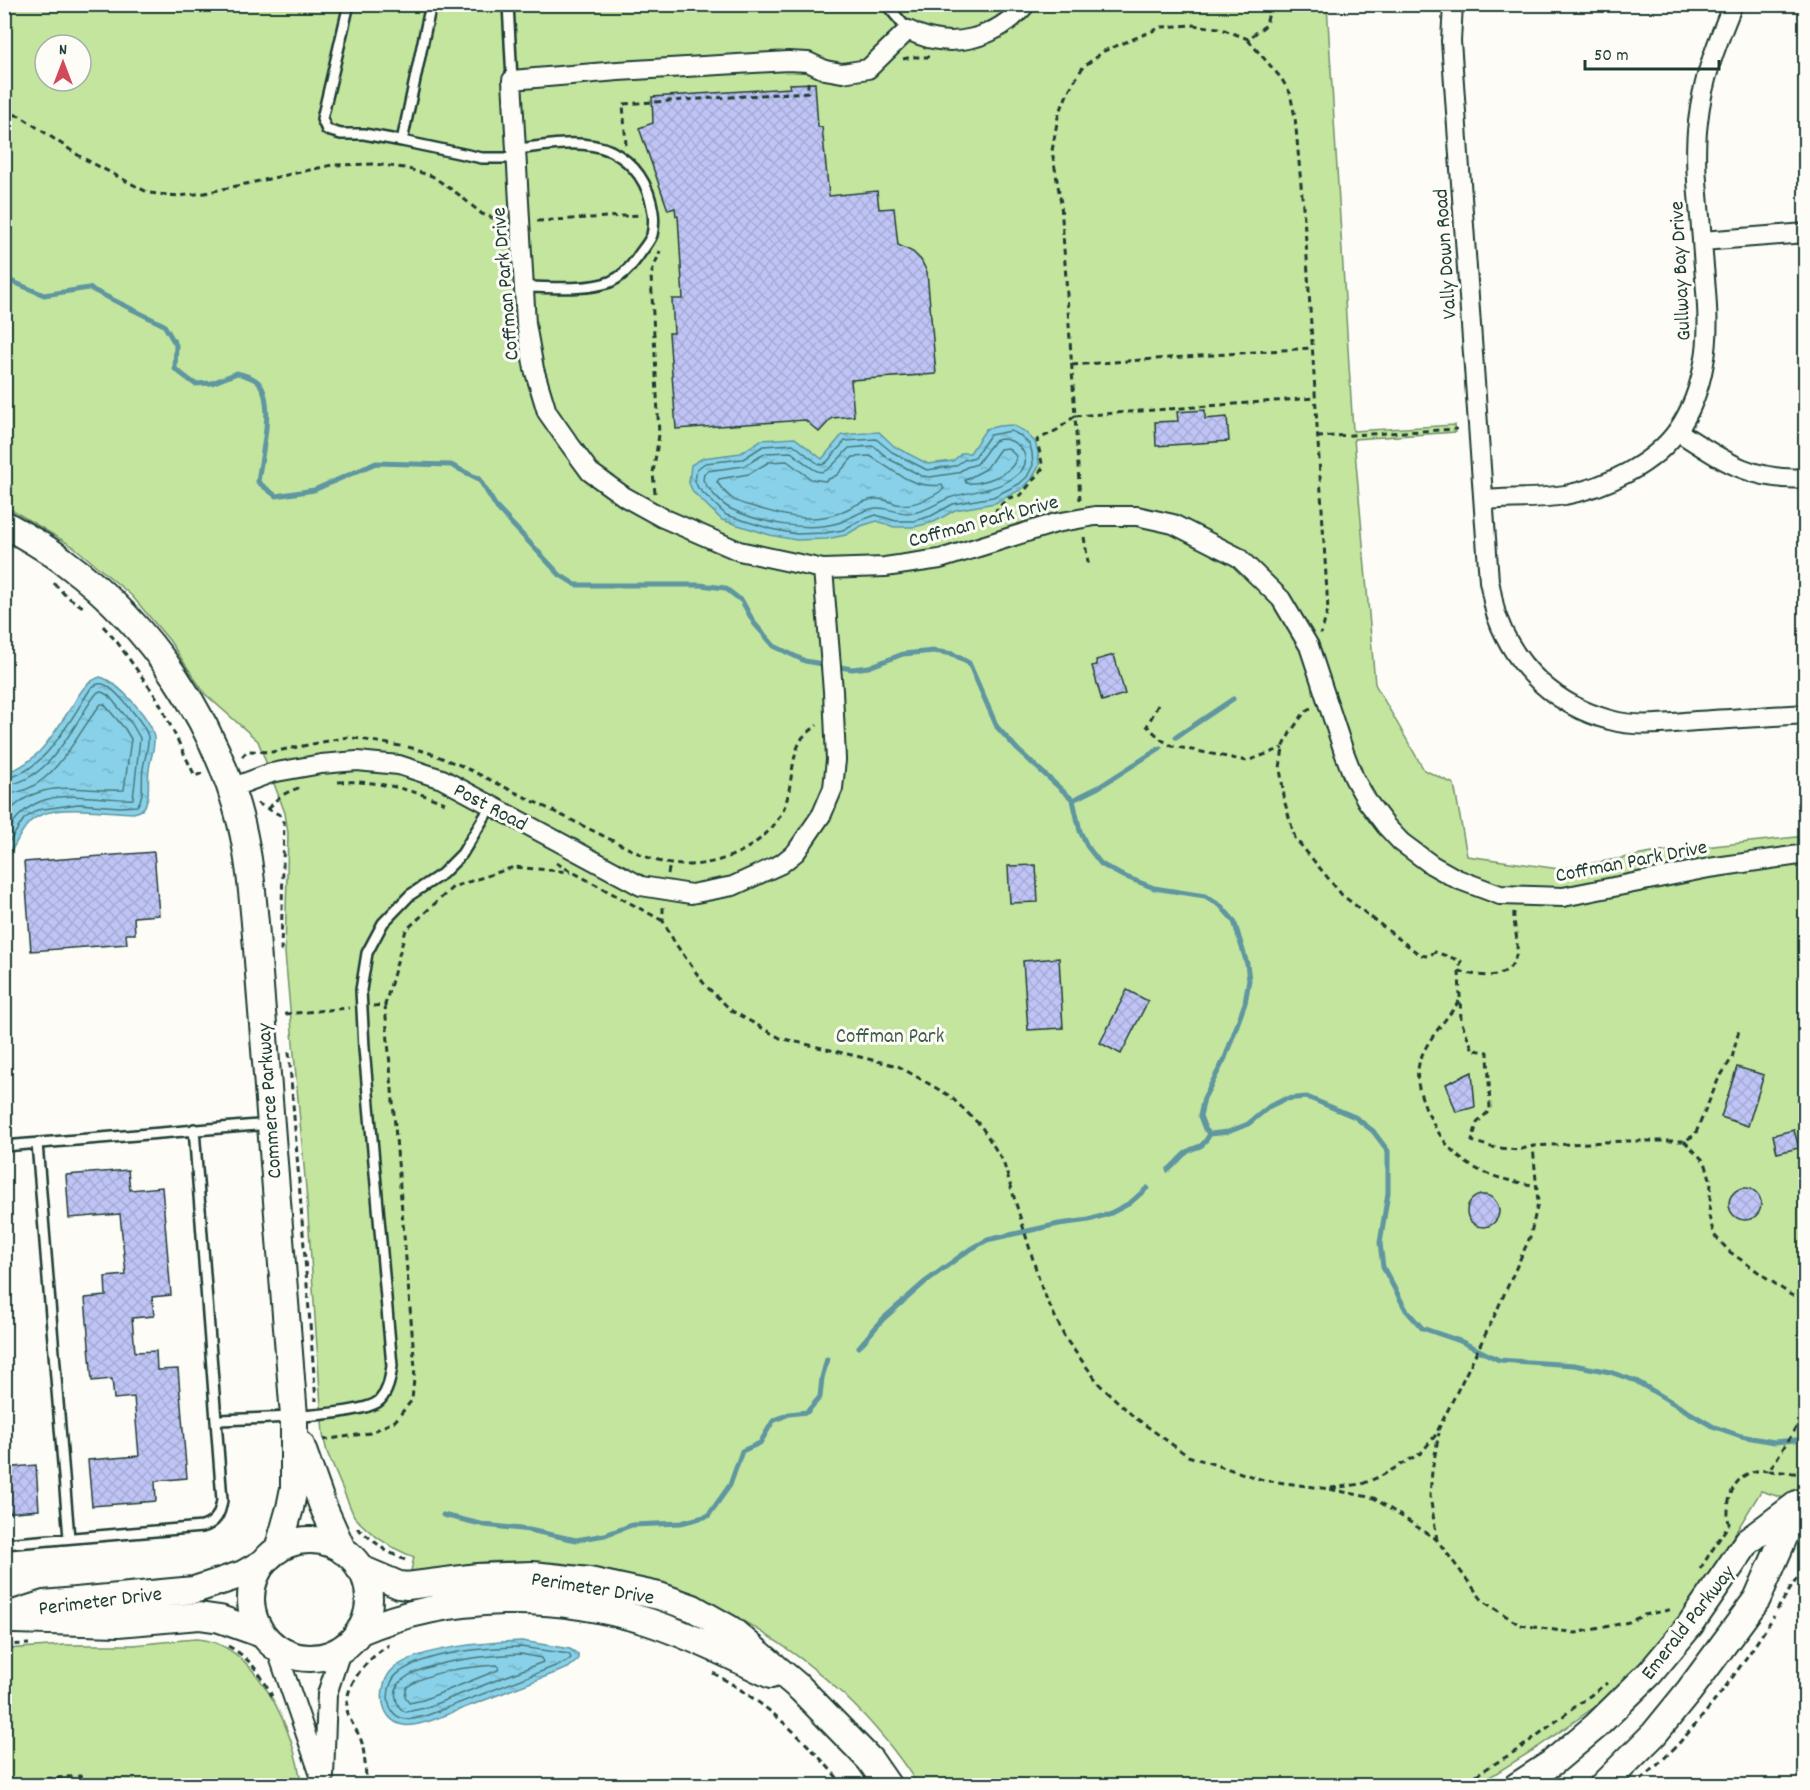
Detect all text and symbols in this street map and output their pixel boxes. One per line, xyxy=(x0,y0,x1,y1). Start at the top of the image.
north arrow xyxy=(33,33,93,93)
scale bar xyxy=(1585,33,1718,71)
text: N xyxy=(59,39,67,62)
text: 50 m xyxy=(1594,44,1629,69)
street label: Vally Down Road xyxy=(1427,188,1467,320)
street label: Gullway Bay Drive xyxy=(1663,200,1701,342)
street label: Coffman Park Drive xyxy=(485,206,529,362)
street label: Coffman Park Drive xyxy=(906,489,1062,557)
street label: Post Road xyxy=(447,777,532,841)
street label: Coffman Park Drive xyxy=(1553,834,1710,892)
street label: Commerce Parkway xyxy=(251,1022,291,1180)
park label: Coffman Park xyxy=(836,1023,944,1053)
street label: Emerald Parkway xyxy=(1635,1560,1744,1688)
street label: Perimeter Drive xyxy=(529,1565,656,1614)
street label: Perimeter Drive xyxy=(37,1581,164,1625)

